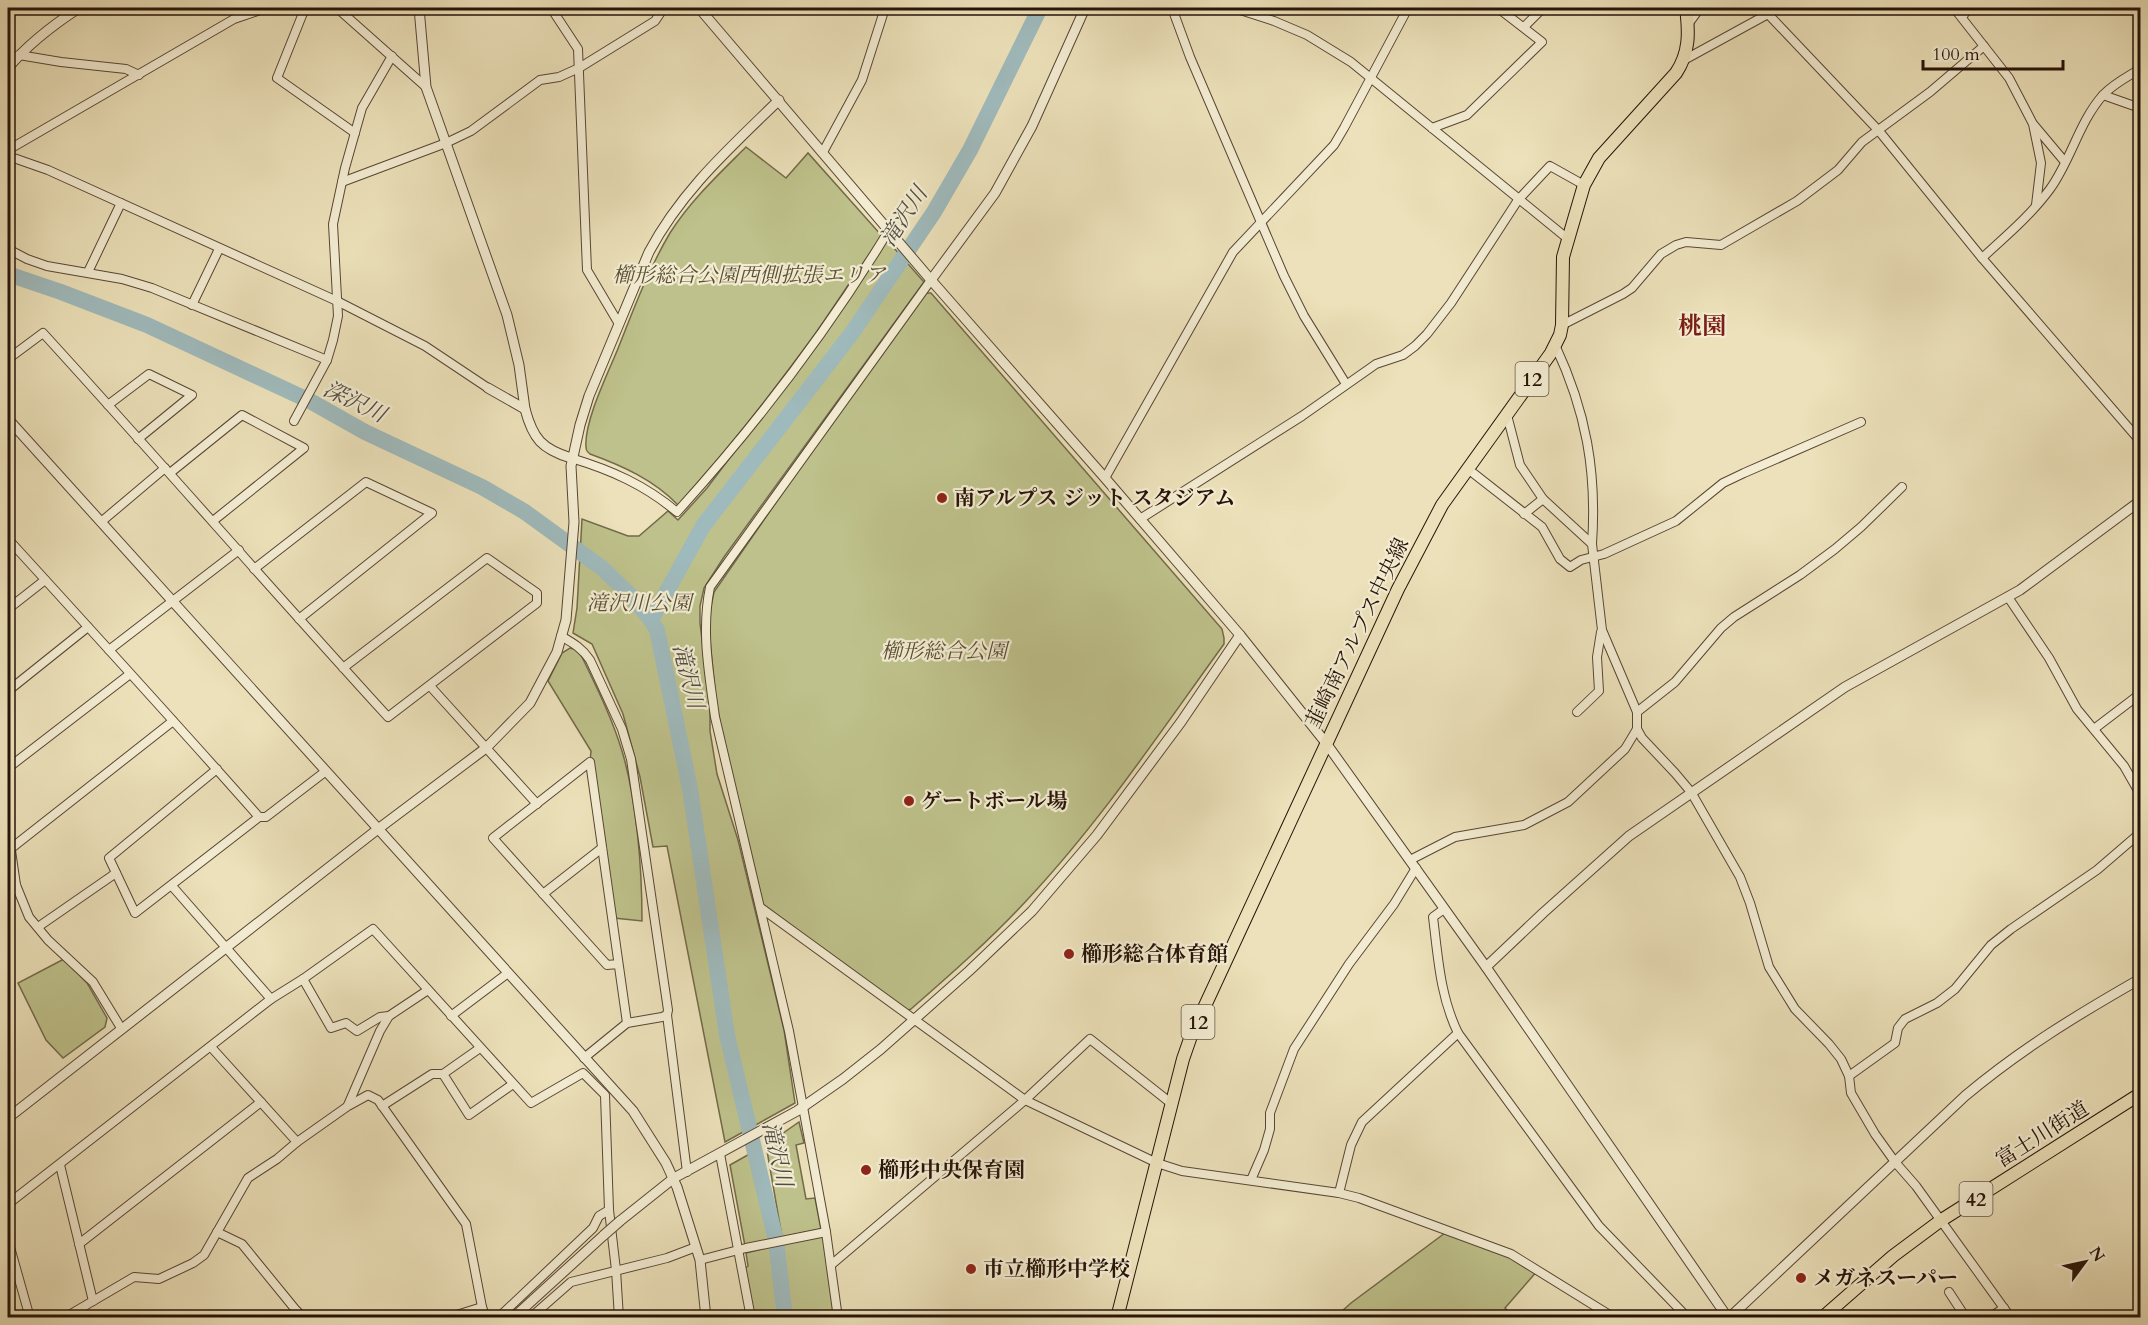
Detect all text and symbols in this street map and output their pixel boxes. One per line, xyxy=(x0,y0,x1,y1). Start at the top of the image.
scale bar xyxy=(1923,33,2062,71)
text: 100 m xyxy=(1932,42,1980,67)
water label: 滝沢川 xyxy=(873,179,935,252)
park label: 櫛形総合公園西側拡張エリア xyxy=(613,261,886,290)
district label: 桃園 xyxy=(1678,310,1726,343)
road number: 12 xyxy=(1516,362,1549,396)
water label: 深沢川 xyxy=(318,374,393,431)
place label: 南アルプス ジット スタジアム xyxy=(954,484,1235,513)
marker: 南アルプス ジット スタジアム xyxy=(935,491,949,505)
street label: 韮崎南アルプス中央線 xyxy=(1299,533,1416,733)
park label: 滝沢川公園 xyxy=(587,589,694,618)
park label: 櫛形総合公園 xyxy=(881,637,1010,666)
water label: 滝沢川 xyxy=(665,641,711,714)
place label: ゲートボール場 xyxy=(921,787,1068,816)
marker: ゲートボール場 xyxy=(902,794,916,808)
place label: 櫛形総合体育館 xyxy=(1081,940,1228,969)
marker: 櫛形総合体育館 xyxy=(1062,947,1076,961)
road number: 12 xyxy=(1182,1005,1214,1039)
street label: 富士川街道 xyxy=(1990,1094,2094,1175)
water label: 滝沢川 xyxy=(755,1119,800,1192)
place label: 櫛形中央保育園 xyxy=(878,1156,1025,1185)
marker: 櫛形中央保育園 xyxy=(859,1163,873,1177)
road number: 42 xyxy=(1960,1182,1992,1216)
north arrow xyxy=(2055,1232,2115,1292)
text: N xyxy=(2084,1243,2110,1266)
place label: 市立櫛形中学校 xyxy=(983,1255,1130,1284)
marker: 市立櫛形中学校 xyxy=(964,1262,978,1276)
place label: メガネスーパー xyxy=(1813,1264,1958,1293)
marker: メガネスーパー xyxy=(1794,1271,1808,1285)

